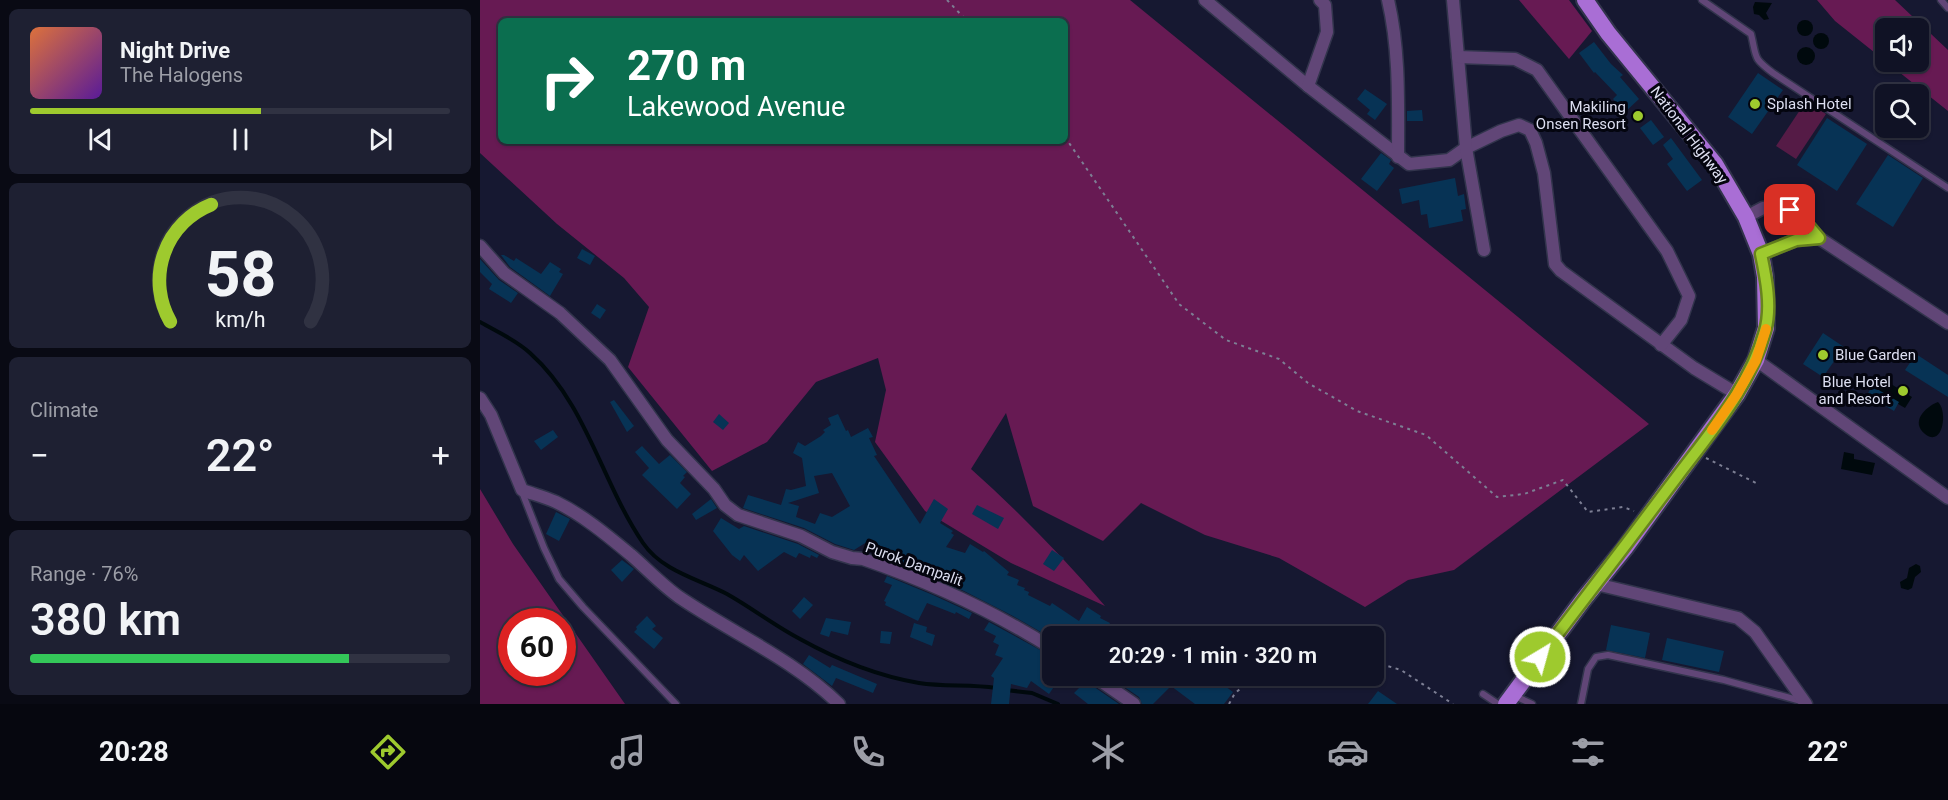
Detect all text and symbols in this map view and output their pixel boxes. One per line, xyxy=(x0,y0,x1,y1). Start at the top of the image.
map controls xyxy=(1875,18,1929,138)
button: sound xyxy=(1875,18,1929,72)
text: Night Drive xyxy=(120,38,230,63)
text: 270 m xyxy=(627,41,746,90)
icon: right xyxy=(528,42,606,120)
text: The Halogens xyxy=(120,63,243,87)
street label: National Highway xyxy=(1647,83,1731,187)
button: search xyxy=(1875,84,1929,138)
text: Lakewood Avenue xyxy=(627,91,845,123)
place label: Splash Hotel xyxy=(1767,95,1852,113)
marker: Splash Hotel xyxy=(1748,97,1762,111)
place label: Makiling Onsen Resort xyxy=(1536,98,1626,133)
marker: Makiling Onsen Resort xyxy=(1631,109,1645,123)
icon: previous xyxy=(84,123,117,156)
icon: pause xyxy=(224,123,257,156)
icon: next xyxy=(364,123,397,156)
pin xyxy=(1764,184,1815,235)
icon: arrive xyxy=(1773,193,1806,226)
text: 58 xyxy=(204,238,276,311)
text: km/h xyxy=(215,308,265,333)
place label: Blue Garden xyxy=(1835,346,1916,364)
marker: Blue Garden xyxy=(1816,348,1830,362)
place label: Blue Hotel and Resort xyxy=(1819,373,1891,408)
marker: Blue Hotel and Resort xyxy=(1896,384,1910,398)
text: Climate xyxy=(30,398,98,422)
text: 22° xyxy=(206,429,274,482)
text: − xyxy=(30,436,49,475)
text: + xyxy=(431,436,450,475)
street label: Purok Dampalit xyxy=(863,538,965,590)
text: Range · 76% xyxy=(30,562,138,586)
text: 380 km xyxy=(30,593,181,646)
speed limit sign: 60 xyxy=(498,608,576,686)
position arrow xyxy=(1508,625,1572,689)
text: 20:29 · 1 min · 320 m xyxy=(1109,643,1317,668)
icon: directions xyxy=(367,731,409,773)
icon: music xyxy=(607,731,649,773)
icon: phone xyxy=(847,731,889,773)
icon: climate xyxy=(1087,731,1129,773)
icon: car xyxy=(1327,731,1369,773)
icon: filters xyxy=(1567,731,1609,773)
text: 20:28 xyxy=(99,736,169,768)
text: 22° xyxy=(1807,736,1849,768)

